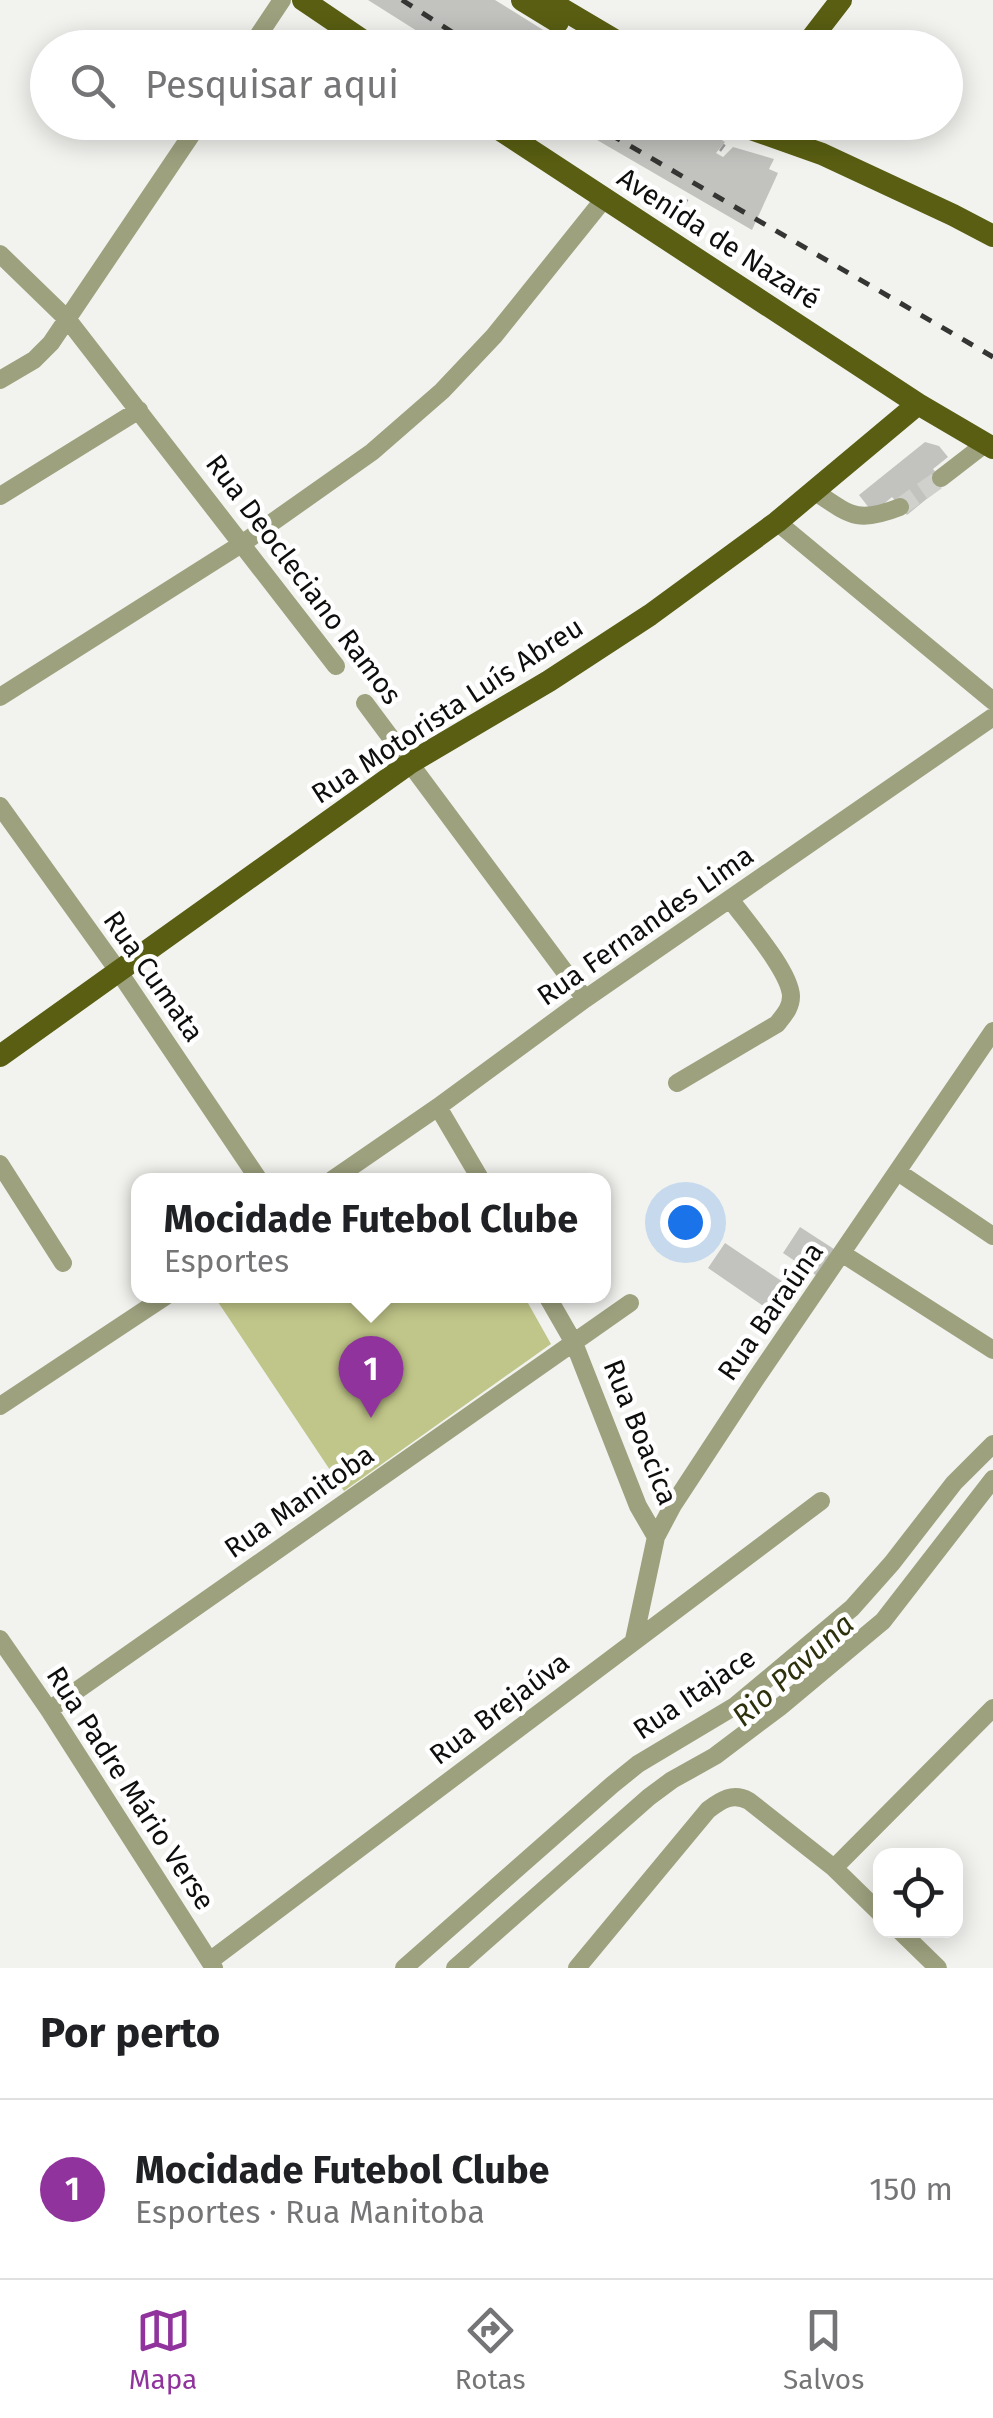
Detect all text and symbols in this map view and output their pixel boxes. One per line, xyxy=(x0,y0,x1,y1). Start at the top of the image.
search box xyxy=(30,30,963,140)
icon: search xyxy=(65,58,120,113)
text: Pesquisar aqui xyxy=(145,62,399,108)
street label: Avenida de Nazaré xyxy=(611,161,826,316)
street label: Rua Deocleciano Ramos xyxy=(199,448,408,711)
street label: Rua Motorista Luís Abreu xyxy=(305,610,589,811)
street label: Rua Fernandes Lima xyxy=(531,838,760,1012)
street label: Rua Cumata xyxy=(97,905,211,1048)
popup xyxy=(131,1173,611,1303)
text: Mocidade Futebol Clube xyxy=(164,1196,578,1242)
your location xyxy=(660,1197,711,1248)
street label: Rua Baraúna xyxy=(711,1236,830,1387)
text: Esportes xyxy=(164,1242,289,1280)
pin: 1 xyxy=(338,1336,404,1418)
street label: Rua Boacica xyxy=(596,1355,685,1510)
street label: Rua Manitoba xyxy=(218,1438,380,1565)
water label: Rio Pavuna xyxy=(725,1606,861,1734)
street label: Rua Itajace xyxy=(627,1641,762,1746)
street label: Rua Brejaúva xyxy=(423,1645,576,1772)
street label: Rua Padre Mário Verse xyxy=(40,1660,222,1916)
map controls xyxy=(873,1848,963,1938)
button: locate xyxy=(873,1848,963,1938)
text: Por perto xyxy=(40,2008,220,2058)
text: Mocidade Futebol Clube xyxy=(135,2147,550,2193)
text: 1 xyxy=(65,2170,80,2208)
text: 150 m xyxy=(869,2170,953,2208)
text: Esportes · Rua Manitoba xyxy=(135,2193,485,2231)
tab: Mapa xyxy=(129,2303,197,2396)
tab: Rotas xyxy=(455,2303,526,2396)
tab: Salvos xyxy=(783,2303,864,2396)

